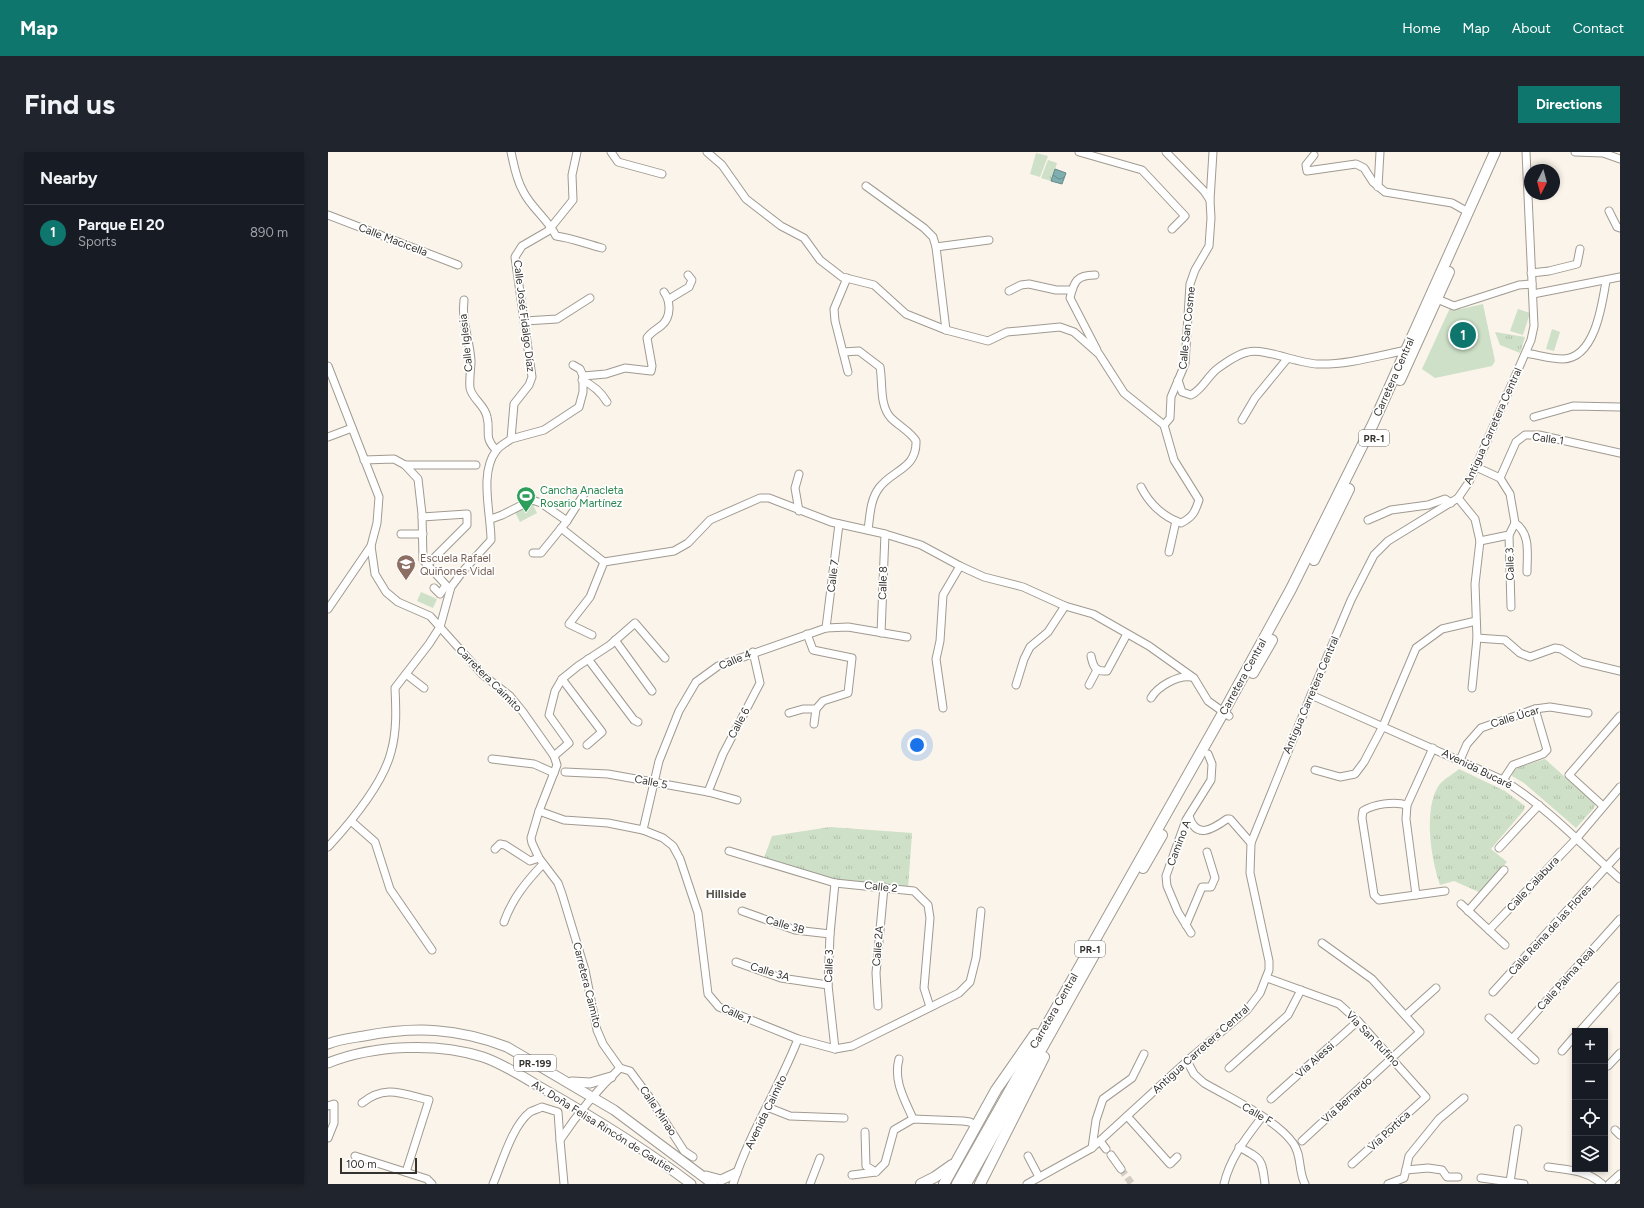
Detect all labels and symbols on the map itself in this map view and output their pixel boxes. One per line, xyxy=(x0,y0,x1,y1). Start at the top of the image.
north arrow xyxy=(1524,164,1560,200)
street label: Calle Macicella xyxy=(357,221,429,259)
street label: Calle José Fidalgo Díaz xyxy=(511,259,537,373)
street label: Calle San Cosme xyxy=(1176,286,1198,370)
street label: Calle Iglesia xyxy=(456,313,476,373)
pin: 1 xyxy=(1450,320,1476,350)
street label: Carretera Central xyxy=(1371,335,1417,419)
street label: Antigua Carretera Central xyxy=(1461,366,1525,486)
road number: PR-1 xyxy=(1359,430,1389,446)
street label: Calle 1 xyxy=(1531,430,1565,448)
place label: Cancha Anacleta Rosario Martínez xyxy=(540,484,623,510)
sports icon: Cancha Anacleta Rosario Martínez xyxy=(515,485,537,513)
street label: Calle 3 xyxy=(1503,547,1517,581)
place label: Escuela Rafael Quiñones Vidal xyxy=(420,552,494,578)
school or university icon: Escuela Rafael Quiñones Vidal xyxy=(395,553,417,581)
street label: Calle 7 xyxy=(825,559,841,593)
street label: Calle 8 xyxy=(876,566,890,600)
street label: Antigua Carretera Central xyxy=(1280,634,1342,756)
street label: Carretera Central xyxy=(1217,637,1269,717)
street label: Carretera Caimito xyxy=(453,643,525,715)
street label: Calle 4 xyxy=(717,647,753,673)
street label: Calle Úcar xyxy=(1489,702,1541,731)
street label: Calle 6 xyxy=(725,705,753,741)
your location xyxy=(907,735,927,755)
street label: Avenida Bucaré xyxy=(1440,746,1514,792)
street label: Calle 5 xyxy=(633,772,669,792)
street label: Camino A xyxy=(1164,818,1194,868)
street label: Calle Calabura xyxy=(1504,854,1562,914)
street label: Calle 2 xyxy=(864,879,898,895)
street label: Calle Reina de las Flores xyxy=(1506,882,1594,978)
district label: Hillside xyxy=(706,887,747,901)
street label: Calle 3B xyxy=(764,913,806,937)
street label: Calle 2A xyxy=(870,925,886,967)
street label: Carretera Caimito xyxy=(570,941,604,1029)
road number: PR-1 xyxy=(1075,941,1105,957)
street label: Calle Palma Real xyxy=(1534,945,1598,1013)
street label: Calle 3 xyxy=(822,949,836,983)
street label: Calle 3A xyxy=(749,960,792,984)
street label: Carretera Central xyxy=(1027,971,1081,1051)
street label: Calle 1 xyxy=(719,1001,753,1027)
street label: Antigua Carretera Central xyxy=(1150,1002,1252,1096)
street label: Via San Rufino xyxy=(1343,1009,1403,1069)
street label: Vía Alessi xyxy=(1293,1039,1337,1081)
road number: PR-199 xyxy=(514,1055,556,1071)
street label: Avenida Caimito xyxy=(742,1073,790,1151)
street label: Vía Bernardo xyxy=(1319,1074,1375,1126)
street label: Av. Doña Felisa Rincón de Gautier xyxy=(529,1078,677,1176)
street label: Calle Minao xyxy=(637,1084,679,1138)
street label: Calle F xyxy=(1239,1100,1275,1128)
street label: Vía Portica xyxy=(1365,1108,1413,1154)
scale bar xyxy=(340,1156,417,1175)

